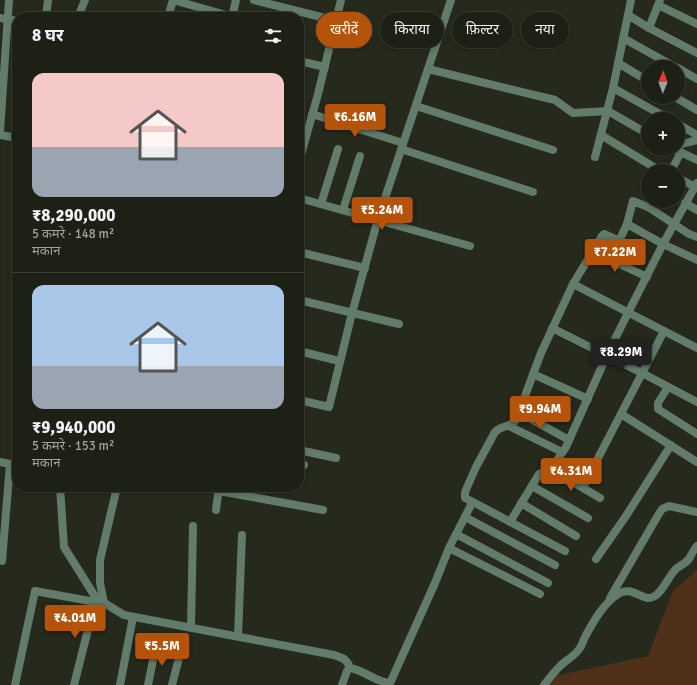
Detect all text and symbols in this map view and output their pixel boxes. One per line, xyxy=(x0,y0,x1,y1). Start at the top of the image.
chip: खरीदें xyxy=(316,12,372,48)
chip: किराया xyxy=(380,12,444,48)
chip: फ़िल्टर xyxy=(452,12,513,48)
chip: नया xyxy=(521,12,569,48)
text: 8 घर xyxy=(32,25,63,46)
icon: filters xyxy=(262,25,284,47)
north arrow xyxy=(641,60,685,104)
map controls xyxy=(641,60,685,208)
icon: home xyxy=(122,99,194,171)
pin: ₹6.16M xyxy=(322,104,388,138)
text: ₹6.16M xyxy=(334,109,376,125)
button: + xyxy=(641,112,685,156)
button: − xyxy=(641,164,685,208)
pin: ₹5.24M xyxy=(349,197,415,231)
text: ₹5.24M xyxy=(361,202,403,218)
text: ₹8,290,000 xyxy=(32,205,115,226)
text: 5 कमरे · 148 m² xyxy=(32,226,114,242)
pin: ₹7.22M xyxy=(582,239,648,273)
text: मकान xyxy=(32,243,60,259)
text: ₹7.22M xyxy=(594,244,636,260)
icon: home xyxy=(122,311,194,383)
pin: ₹8.29M xyxy=(588,339,654,373)
text: ₹8.29M xyxy=(600,344,642,360)
pin: ₹9.94M xyxy=(507,396,573,430)
text: ₹9.94M xyxy=(519,401,561,417)
text: ₹9,940,000 xyxy=(32,417,115,438)
text: 5 कमरे · 153 m² xyxy=(32,438,114,454)
text: मकान xyxy=(32,455,60,471)
pin: ₹4.31M xyxy=(538,458,604,492)
text: ₹4.31M xyxy=(550,463,592,479)
pin: ₹4.01M xyxy=(42,605,108,639)
text: ₹4.01M xyxy=(54,610,96,626)
pin: ₹5.5M xyxy=(134,633,190,667)
text: ₹5.5M xyxy=(144,638,180,654)

